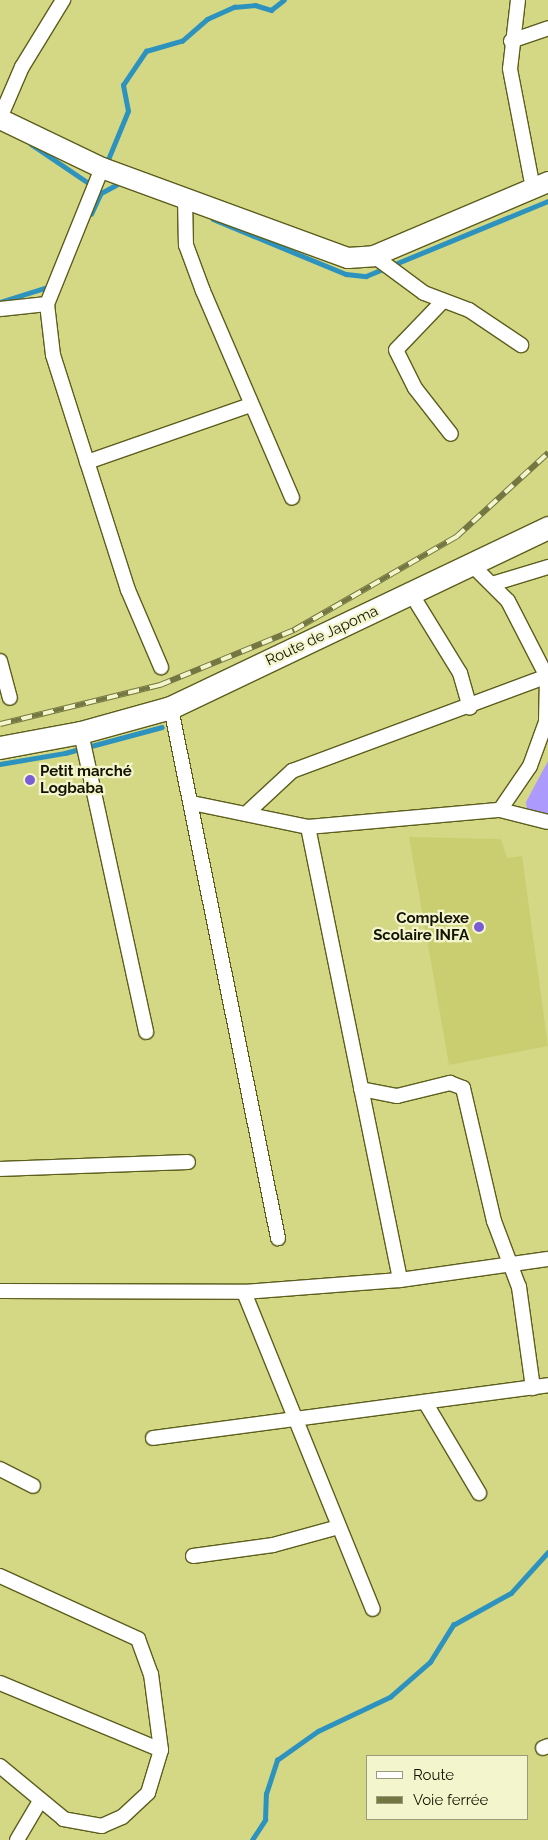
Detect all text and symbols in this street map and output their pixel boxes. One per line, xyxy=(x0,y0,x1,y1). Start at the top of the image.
street label: Route de Japoma xyxy=(263,602,381,670)
place label: Petit marché Logbaba xyxy=(40,762,132,797)
marker: Petit marché Logbaba xyxy=(24,774,36,786)
place label: Complexe Scolaire INFA xyxy=(373,909,469,944)
marker: Complexe Scolaire INFA xyxy=(473,921,485,933)
legend xyxy=(366,1755,528,1820)
text: Route xyxy=(413,1766,454,1784)
text: Voie ferrée xyxy=(413,1791,488,1809)

